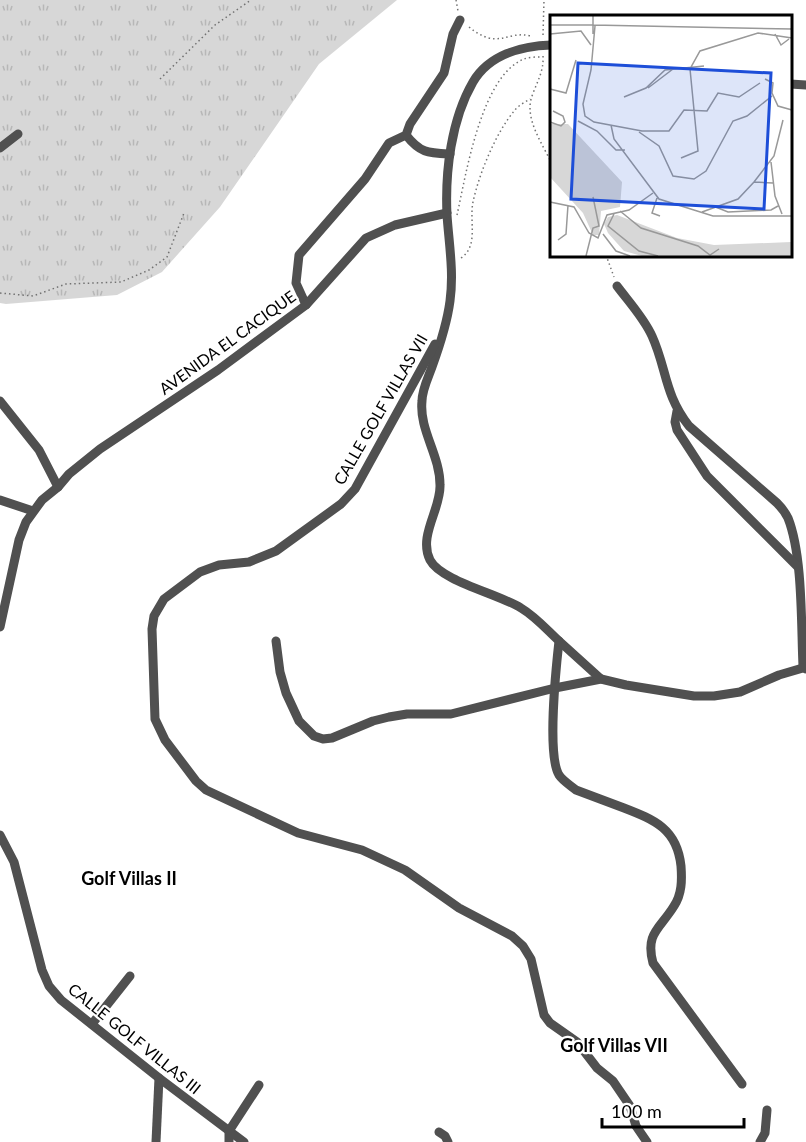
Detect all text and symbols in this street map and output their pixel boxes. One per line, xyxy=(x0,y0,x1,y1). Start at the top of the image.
inset map xyxy=(550,15,791,256)
street label: AVENIDA EL CACIQUE xyxy=(155,286,299,398)
street label: CALLE GOLF VILLAS VII xyxy=(329,330,431,488)
district label: Golf Villas II xyxy=(81,867,177,889)
street label: CALLE GOLF VILLAS III xyxy=(65,979,205,1097)
district label: Golf Villas VII xyxy=(560,1034,668,1056)
scale bar xyxy=(602,1091,744,1129)
text: 100 m xyxy=(611,1100,662,1122)

